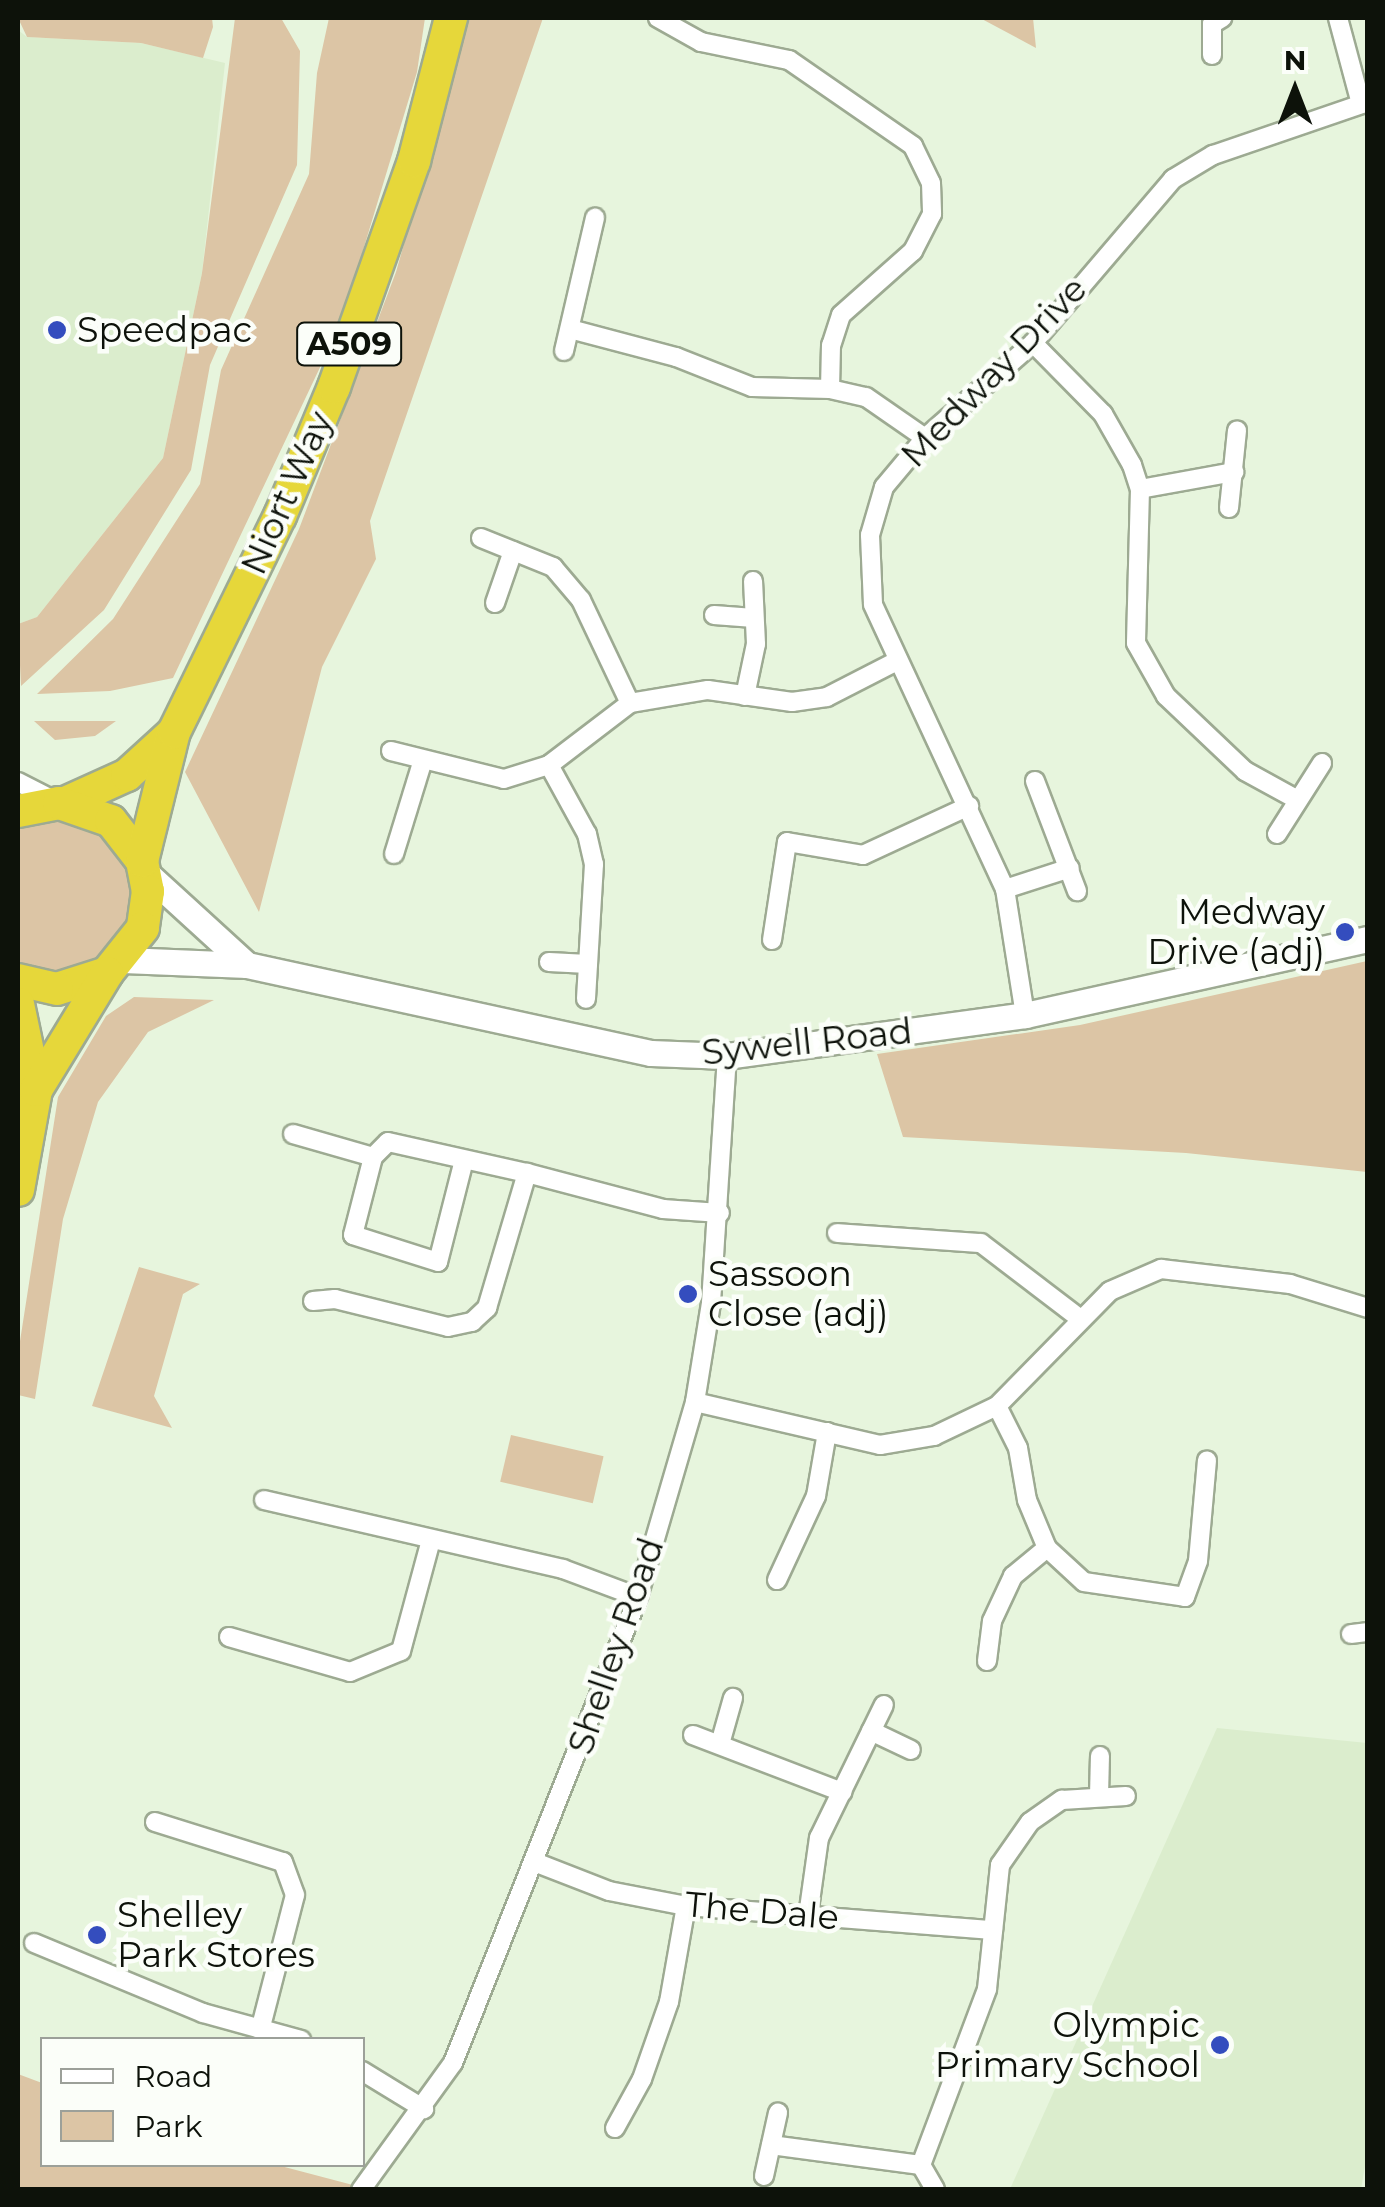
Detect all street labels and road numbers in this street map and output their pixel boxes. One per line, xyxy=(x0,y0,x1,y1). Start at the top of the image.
street label: Medway Drive xyxy=(893,268,1095,476)
road number: A509 xyxy=(294,317,404,371)
street label: Niort Way xyxy=(232,405,342,581)
street label: Sywell Road xyxy=(700,1010,914,1074)
street label: Shelley Road xyxy=(559,1532,673,1760)
street label: The Dale xyxy=(683,1883,841,1939)

